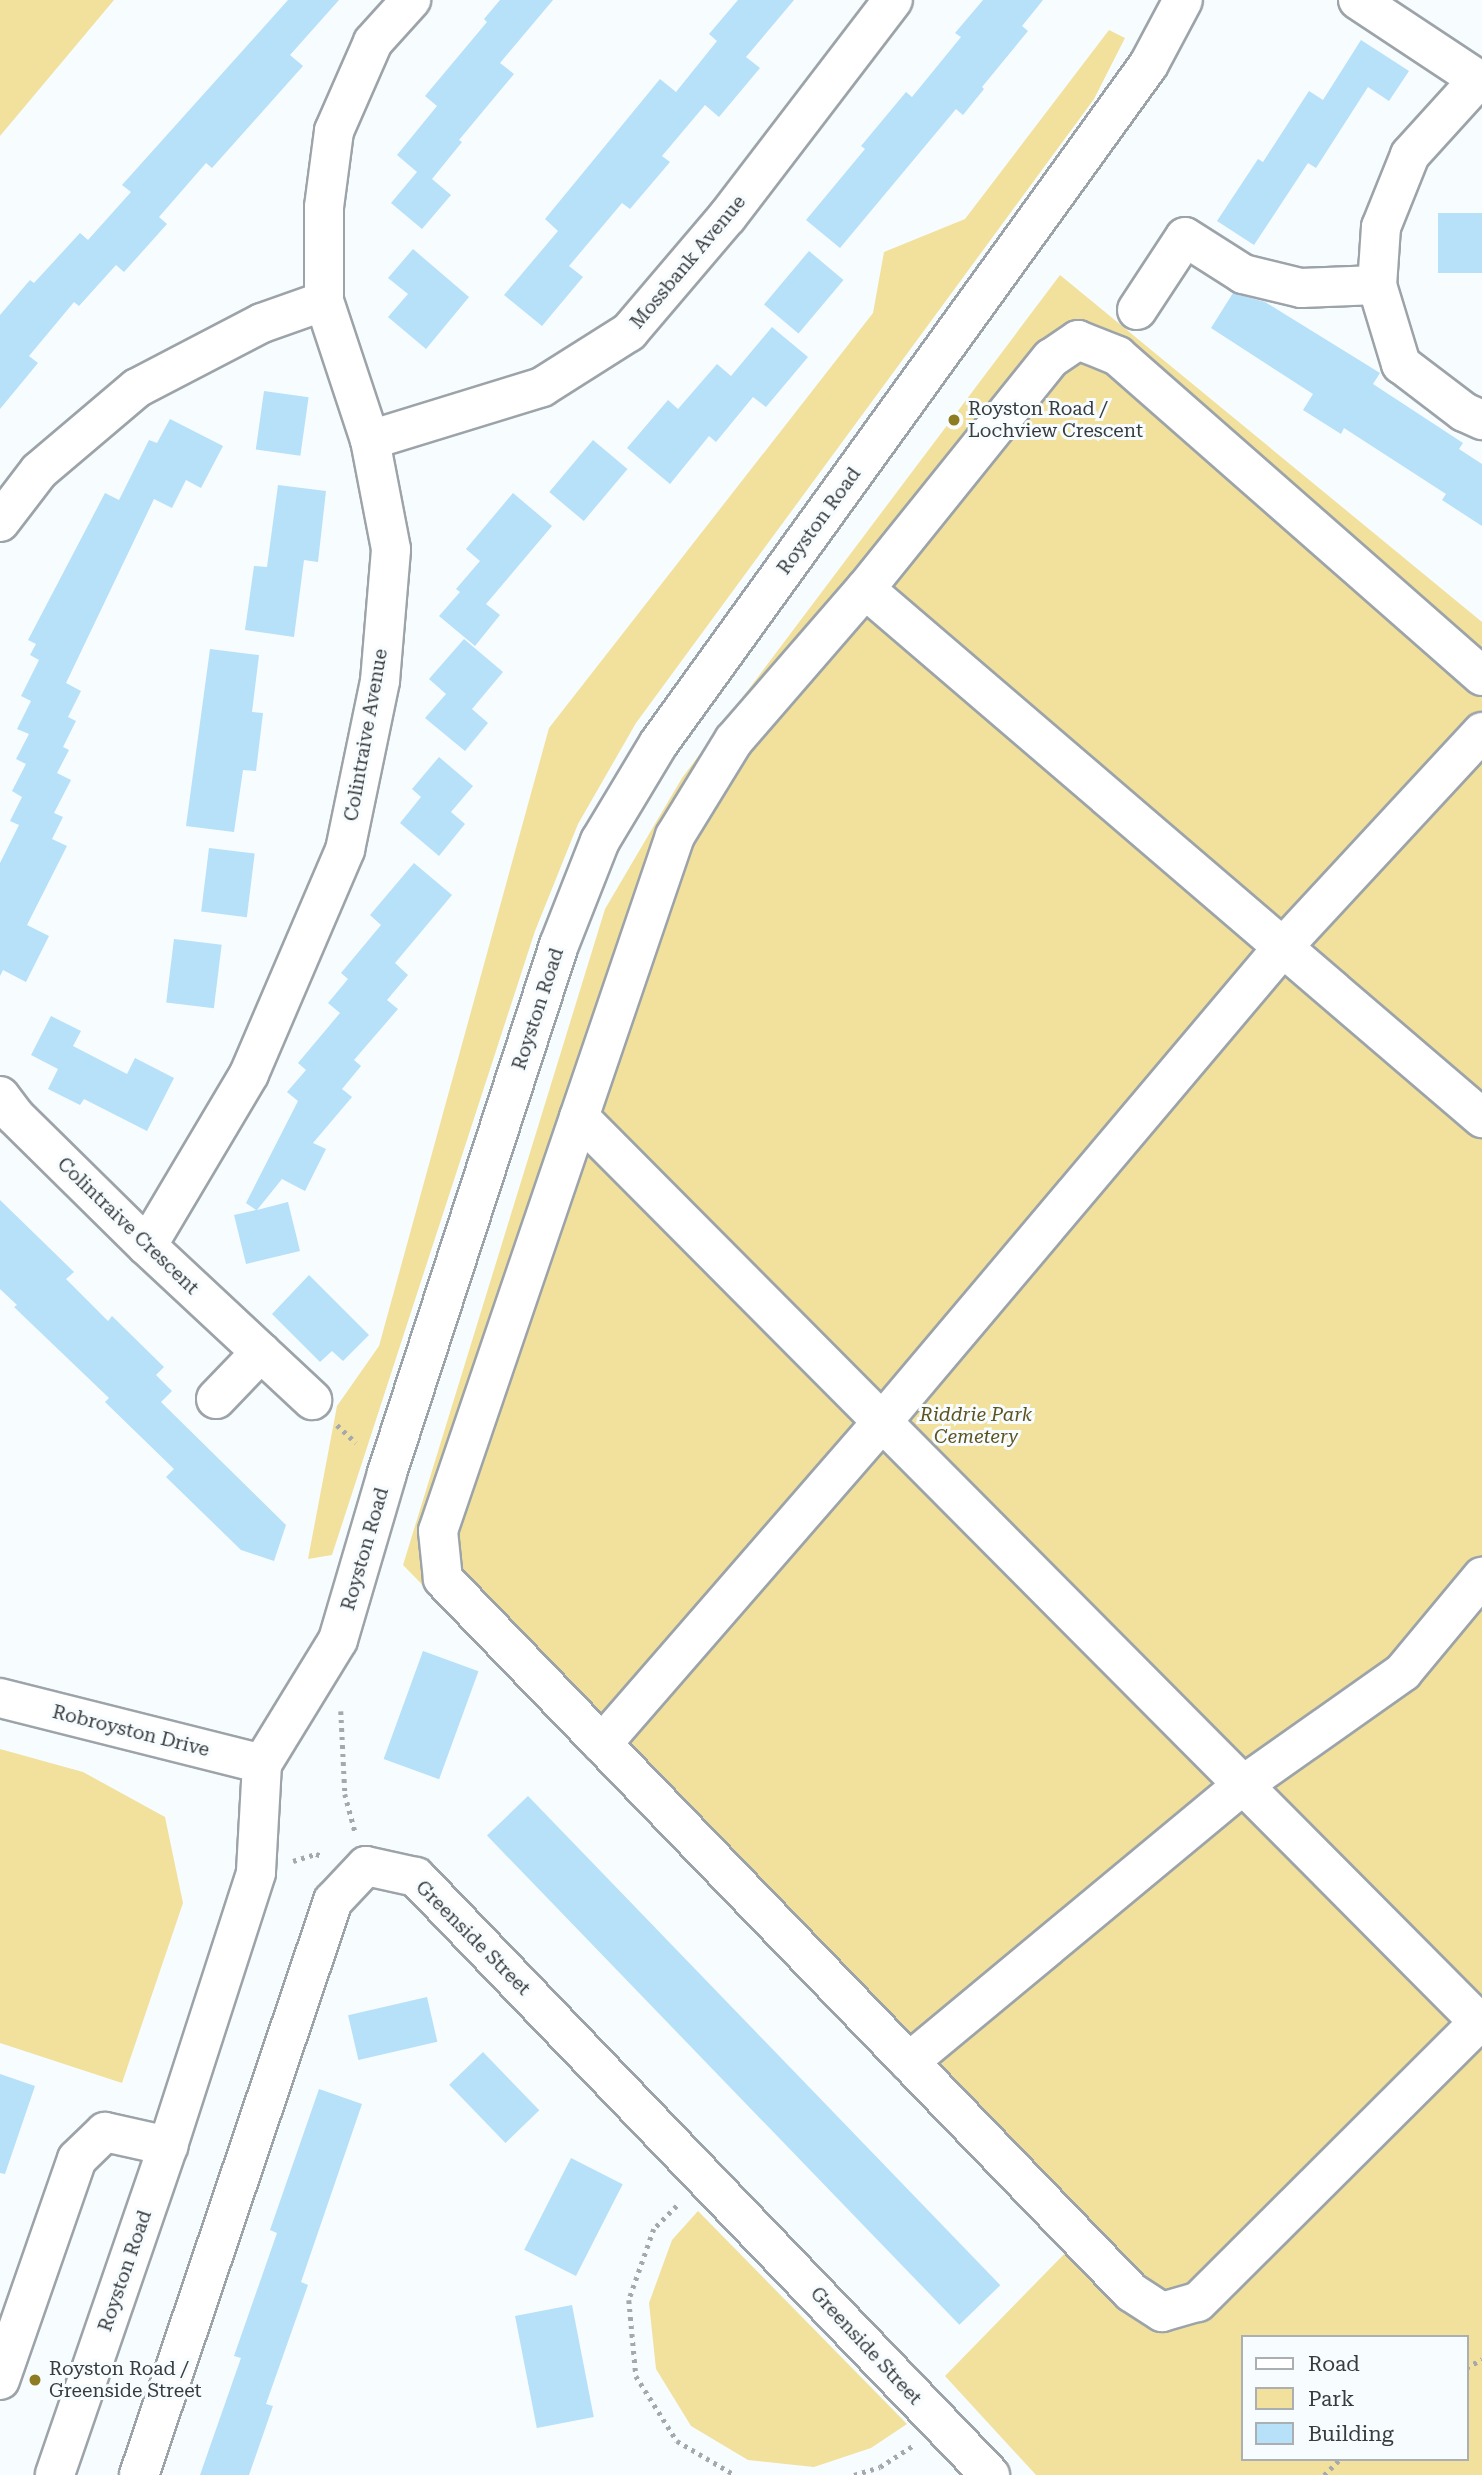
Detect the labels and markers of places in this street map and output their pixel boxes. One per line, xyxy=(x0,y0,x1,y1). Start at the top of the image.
place label: Royston Road / Lochview Crescent xyxy=(968,398,1143,442)
marker: Royston Road / Lochview Crescent xyxy=(946,412,962,428)
place label: Royston Road / Greenside Street xyxy=(49,2358,202,2402)
marker: Royston Road / Greenside Street xyxy=(27,2372,43,2388)

